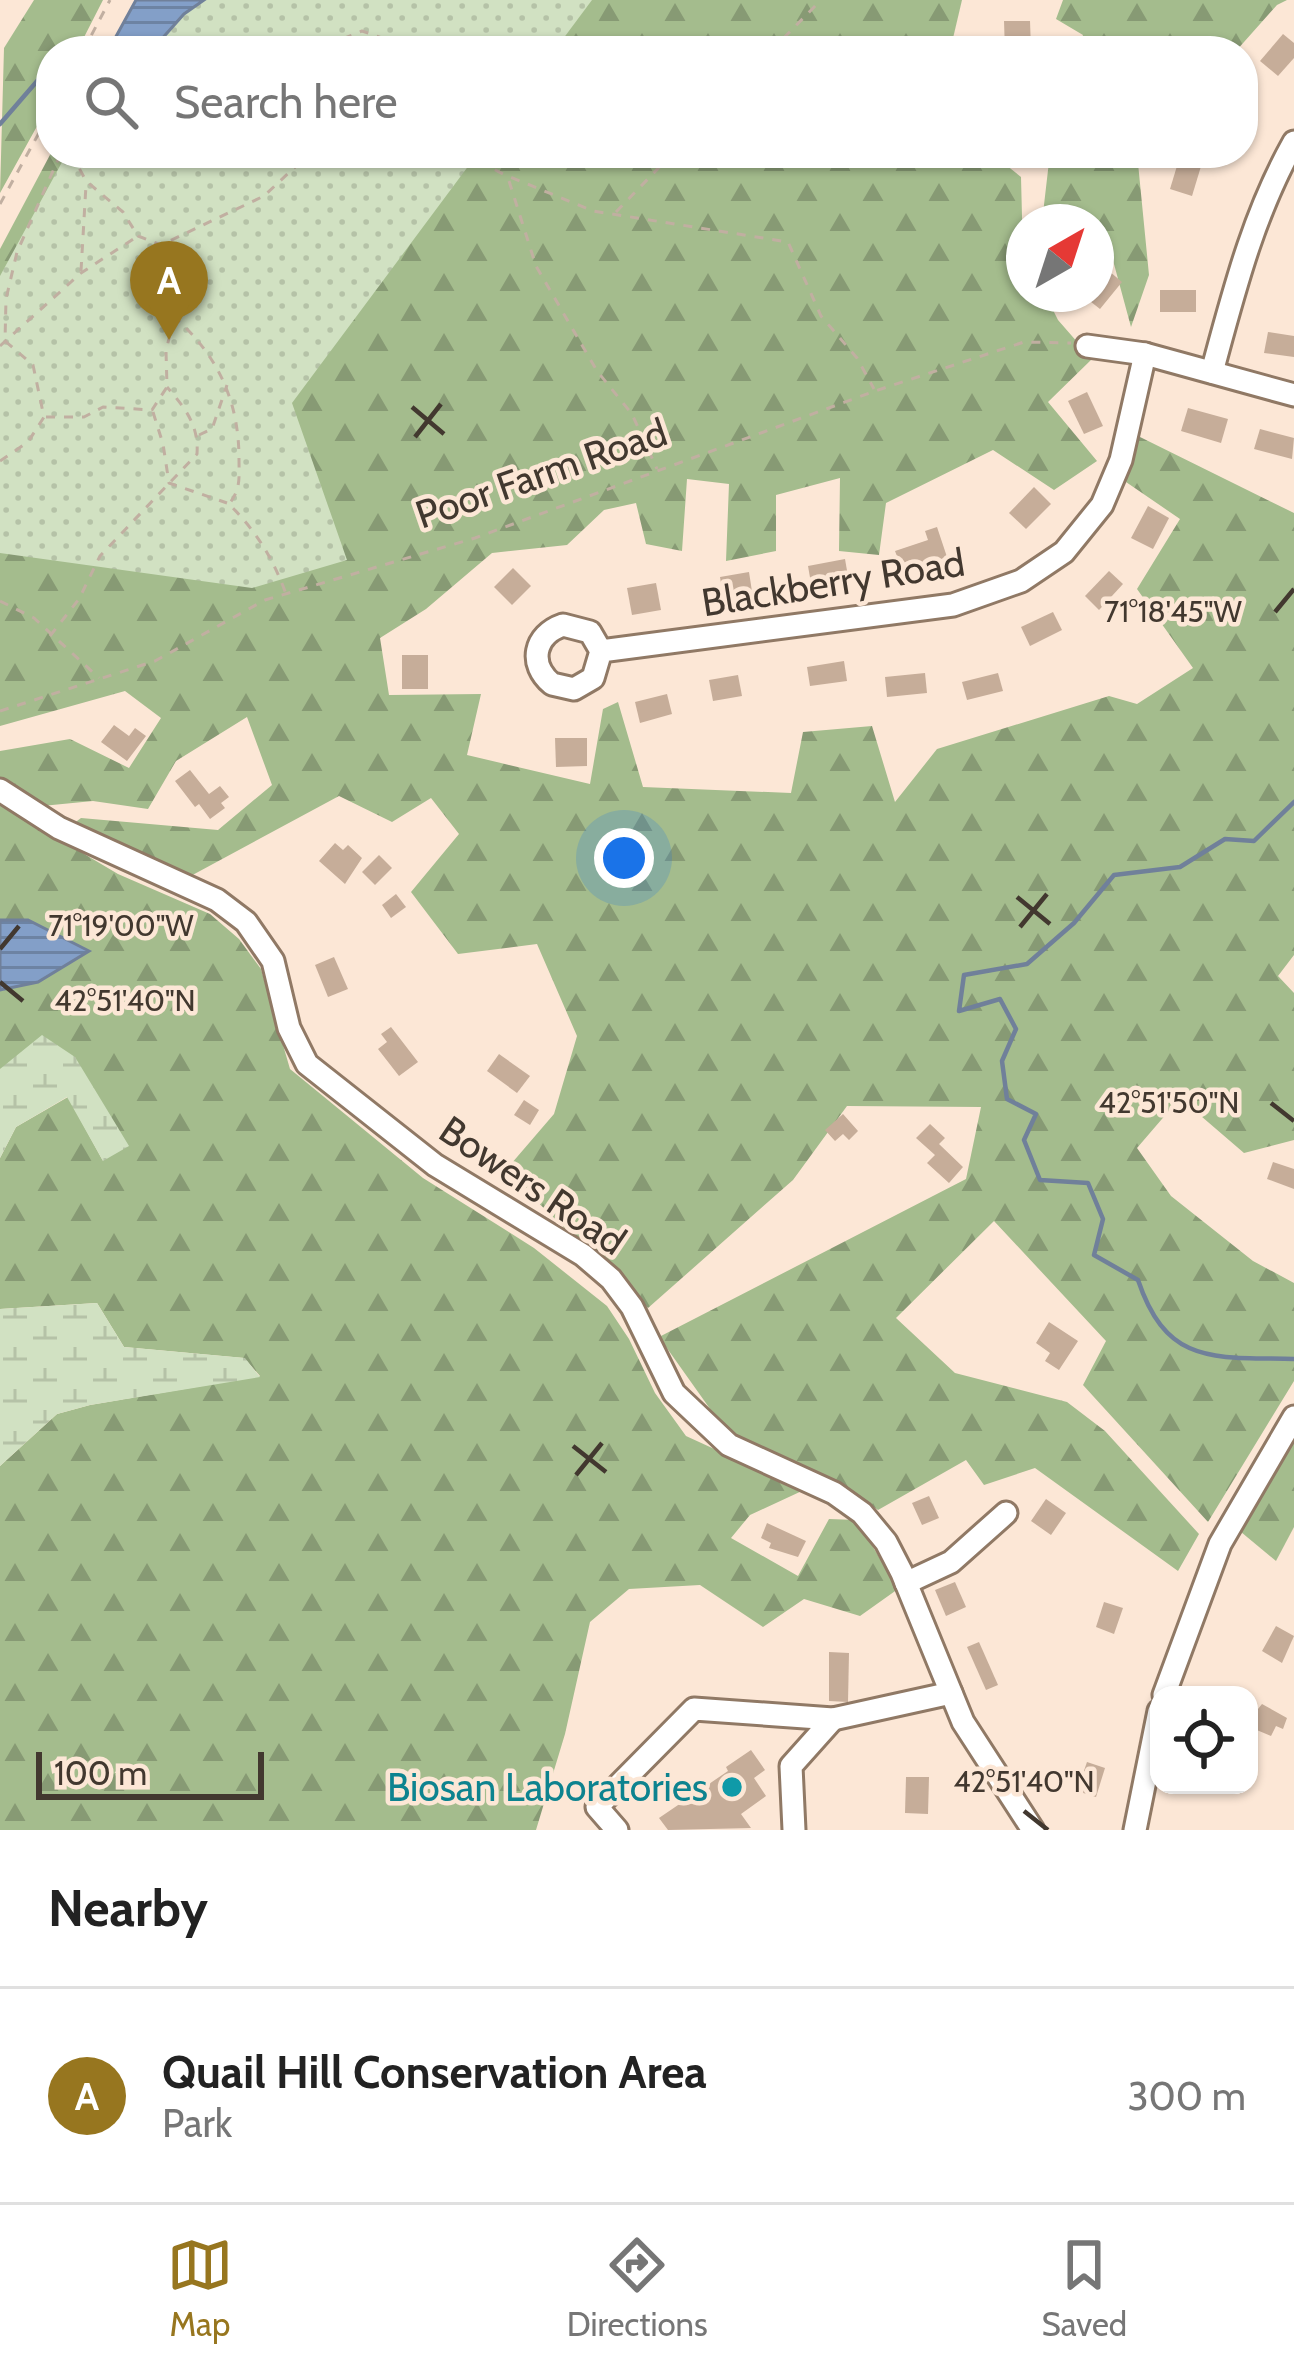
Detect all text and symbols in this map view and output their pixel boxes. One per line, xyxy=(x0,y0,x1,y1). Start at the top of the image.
search box xyxy=(36,36,1258,168)
icon: search xyxy=(78,69,144,135)
text: Search here xyxy=(174,75,398,129)
north arrow xyxy=(1006,204,1114,312)
pin: A xyxy=(130,241,208,340)
street label: Poor Farm Road xyxy=(409,408,673,538)
street label: Blackberry Road xyxy=(698,538,968,626)
text: 71°18'45"W xyxy=(1104,593,1242,630)
your location xyxy=(594,828,654,888)
text: 71°19'00"W xyxy=(48,907,194,944)
text: 42°51'40"N xyxy=(54,982,196,1019)
text: 42°51'50"N xyxy=(1099,1084,1239,1121)
street label: Bowers Road xyxy=(431,1105,635,1265)
map controls xyxy=(1150,1686,1258,1794)
button: locate xyxy=(1150,1686,1258,1794)
scale bar xyxy=(36,1746,264,1799)
text: 100 m xyxy=(54,1753,147,1793)
place label: Biosan Laboratories xyxy=(387,1763,708,1811)
text: 42°51'40"N xyxy=(953,1763,1095,1800)
marker: Biosan Laboratories xyxy=(719,1774,745,1800)
text: Nearby xyxy=(48,1877,208,1939)
text: Quail Hill Conservation Area xyxy=(162,2045,707,2099)
text: A xyxy=(75,2072,99,2120)
text: 300 m xyxy=(1127,2072,1246,2120)
text: Park xyxy=(162,2099,232,2147)
tab: Map xyxy=(167,2232,233,2344)
tab: Directions xyxy=(567,2232,708,2344)
tab: Saved xyxy=(1041,2232,1127,2344)

